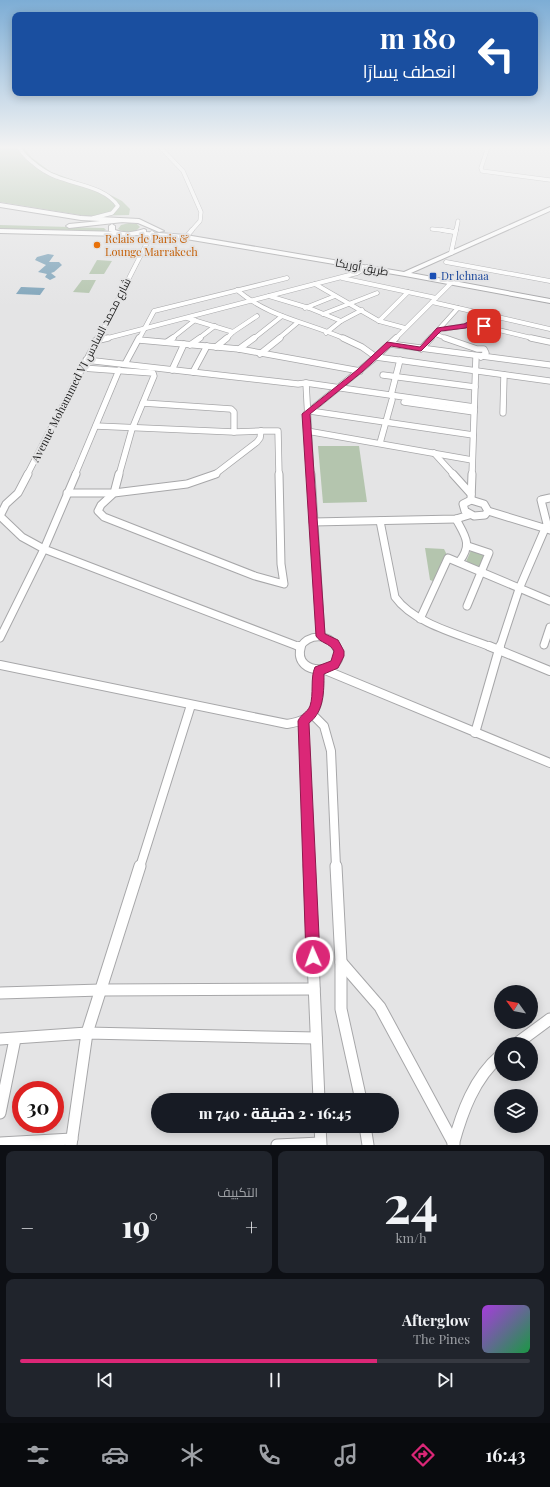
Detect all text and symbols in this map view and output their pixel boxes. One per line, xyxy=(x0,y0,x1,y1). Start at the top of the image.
text: 180 m xyxy=(380,19,456,56)
icon: left xyxy=(470,28,522,80)
text: انعطف يسارًا xyxy=(363,59,456,83)
place label: Relais de Paris & Lounge Marrakech xyxy=(105,231,198,259)
marker: Relais de Paris & Lounge Marrakech xyxy=(92,240,102,250)
street label: طريق أوريكا xyxy=(334,254,390,279)
place label: Dr lehnaa xyxy=(441,268,489,283)
marker: Dr lehnaa xyxy=(428,271,438,281)
street label: Avenue Mohammed VI شارع محمد السادس xyxy=(27,275,135,466)
pin xyxy=(467,309,501,343)
icon: arrive xyxy=(473,315,495,337)
position arrow xyxy=(292,936,334,978)
north arrow xyxy=(494,985,538,1029)
map controls xyxy=(494,985,538,1133)
button: search xyxy=(494,1037,538,1081)
speed limit sign: 30 xyxy=(12,1081,64,1133)
button: layers xyxy=(494,1089,538,1133)
text: 16:45 · 2 دقيقة · 740 m xyxy=(199,1103,351,1123)
text: 24 xyxy=(384,1168,438,1237)
text: التكييف xyxy=(217,1183,258,1200)
text: 19° xyxy=(121,1206,158,1246)
text: − xyxy=(20,1212,34,1242)
text: + xyxy=(245,1212,258,1242)
text: km/h xyxy=(395,1229,427,1246)
text: Afterglow xyxy=(402,1310,470,1330)
text: The Pines xyxy=(413,1330,470,1347)
icon: previous xyxy=(94,1369,116,1391)
icon: pause xyxy=(264,1369,286,1391)
icon: next xyxy=(434,1369,456,1391)
icon: filters xyxy=(24,1441,52,1469)
icon: car xyxy=(101,1441,129,1469)
icon: climate xyxy=(178,1441,206,1469)
icon: phone xyxy=(255,1441,283,1469)
icon: music xyxy=(332,1441,360,1469)
icon: directions xyxy=(409,1441,437,1469)
text: 16:43 xyxy=(485,1443,526,1467)

